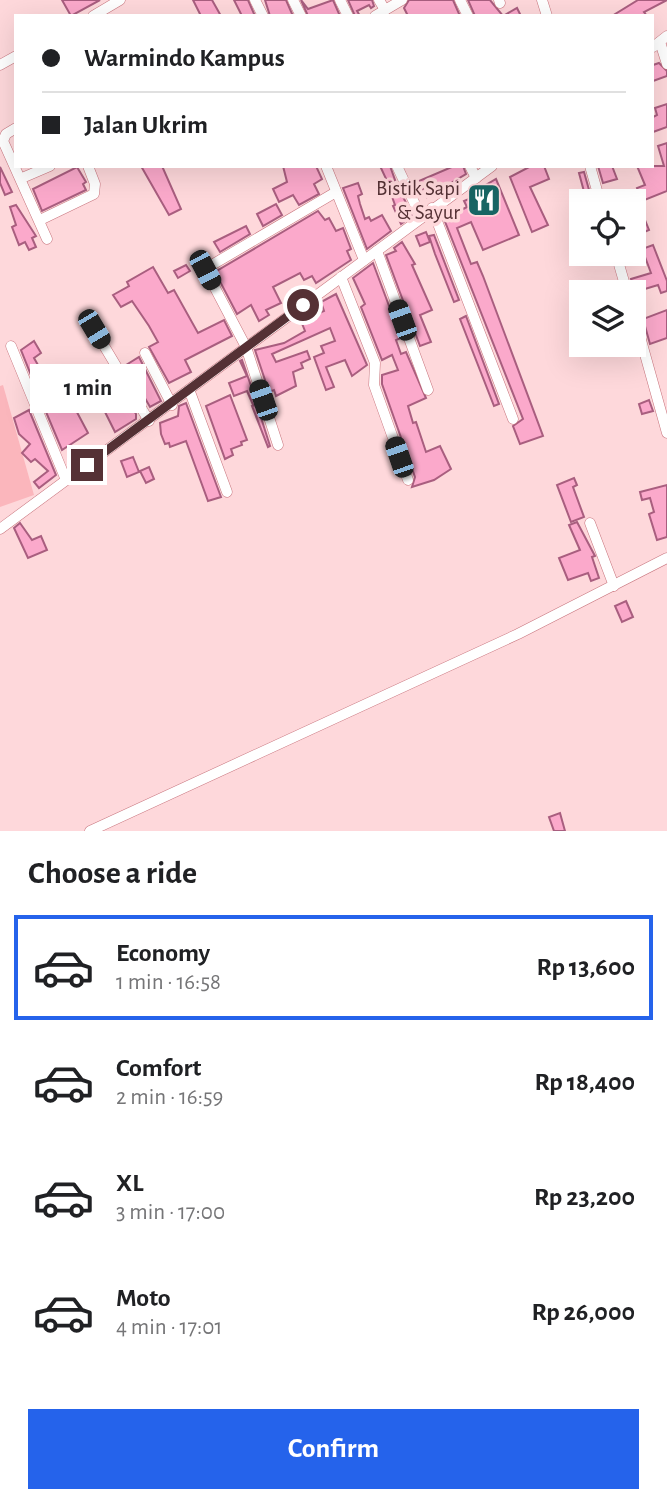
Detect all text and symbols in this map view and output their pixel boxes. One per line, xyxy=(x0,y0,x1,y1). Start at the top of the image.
text: Warmindo Kampus xyxy=(84,45,285,71)
text: Jalan Ukrim xyxy=(84,112,208,138)
place label: Bistik Sapi & Sayur xyxy=(376,178,460,223)
restaurant icon: Bistik Sapi & Sayur xyxy=(465,181,503,219)
map controls xyxy=(569,189,646,357)
button: locate xyxy=(569,189,646,266)
car xyxy=(186,247,225,293)
button: layers xyxy=(569,280,646,357)
route start xyxy=(287,289,319,321)
car xyxy=(385,297,420,343)
car xyxy=(75,306,114,352)
callout: 1 min xyxy=(29,364,145,412)
text: 1 min xyxy=(64,377,112,400)
car xyxy=(247,377,280,423)
car xyxy=(383,434,416,480)
route end xyxy=(71,449,103,481)
text: Choose a ride xyxy=(28,857,197,889)
icon: car xyxy=(32,936,95,999)
text: Economy xyxy=(116,940,210,966)
text: Rp 13,600 xyxy=(537,954,635,980)
text: 1 min · 16:58 xyxy=(116,971,221,994)
icon: car xyxy=(32,1051,95,1114)
text: Comfort xyxy=(116,1055,201,1081)
text: Rp 18,400 xyxy=(534,1069,635,1095)
text: 2 min · 16:59 xyxy=(116,1086,223,1109)
icon: car xyxy=(32,1166,95,1229)
text: XL xyxy=(116,1170,143,1196)
text: Rp 23,200 xyxy=(534,1184,635,1210)
text: 3 min · 17:00 xyxy=(116,1201,225,1224)
icon: car xyxy=(32,1281,95,1344)
text: Moto xyxy=(116,1285,171,1311)
text: Rp 26,000 xyxy=(531,1299,635,1325)
text: 4 min · 17:01 xyxy=(116,1316,222,1339)
button: Confirm xyxy=(28,1409,639,1489)

